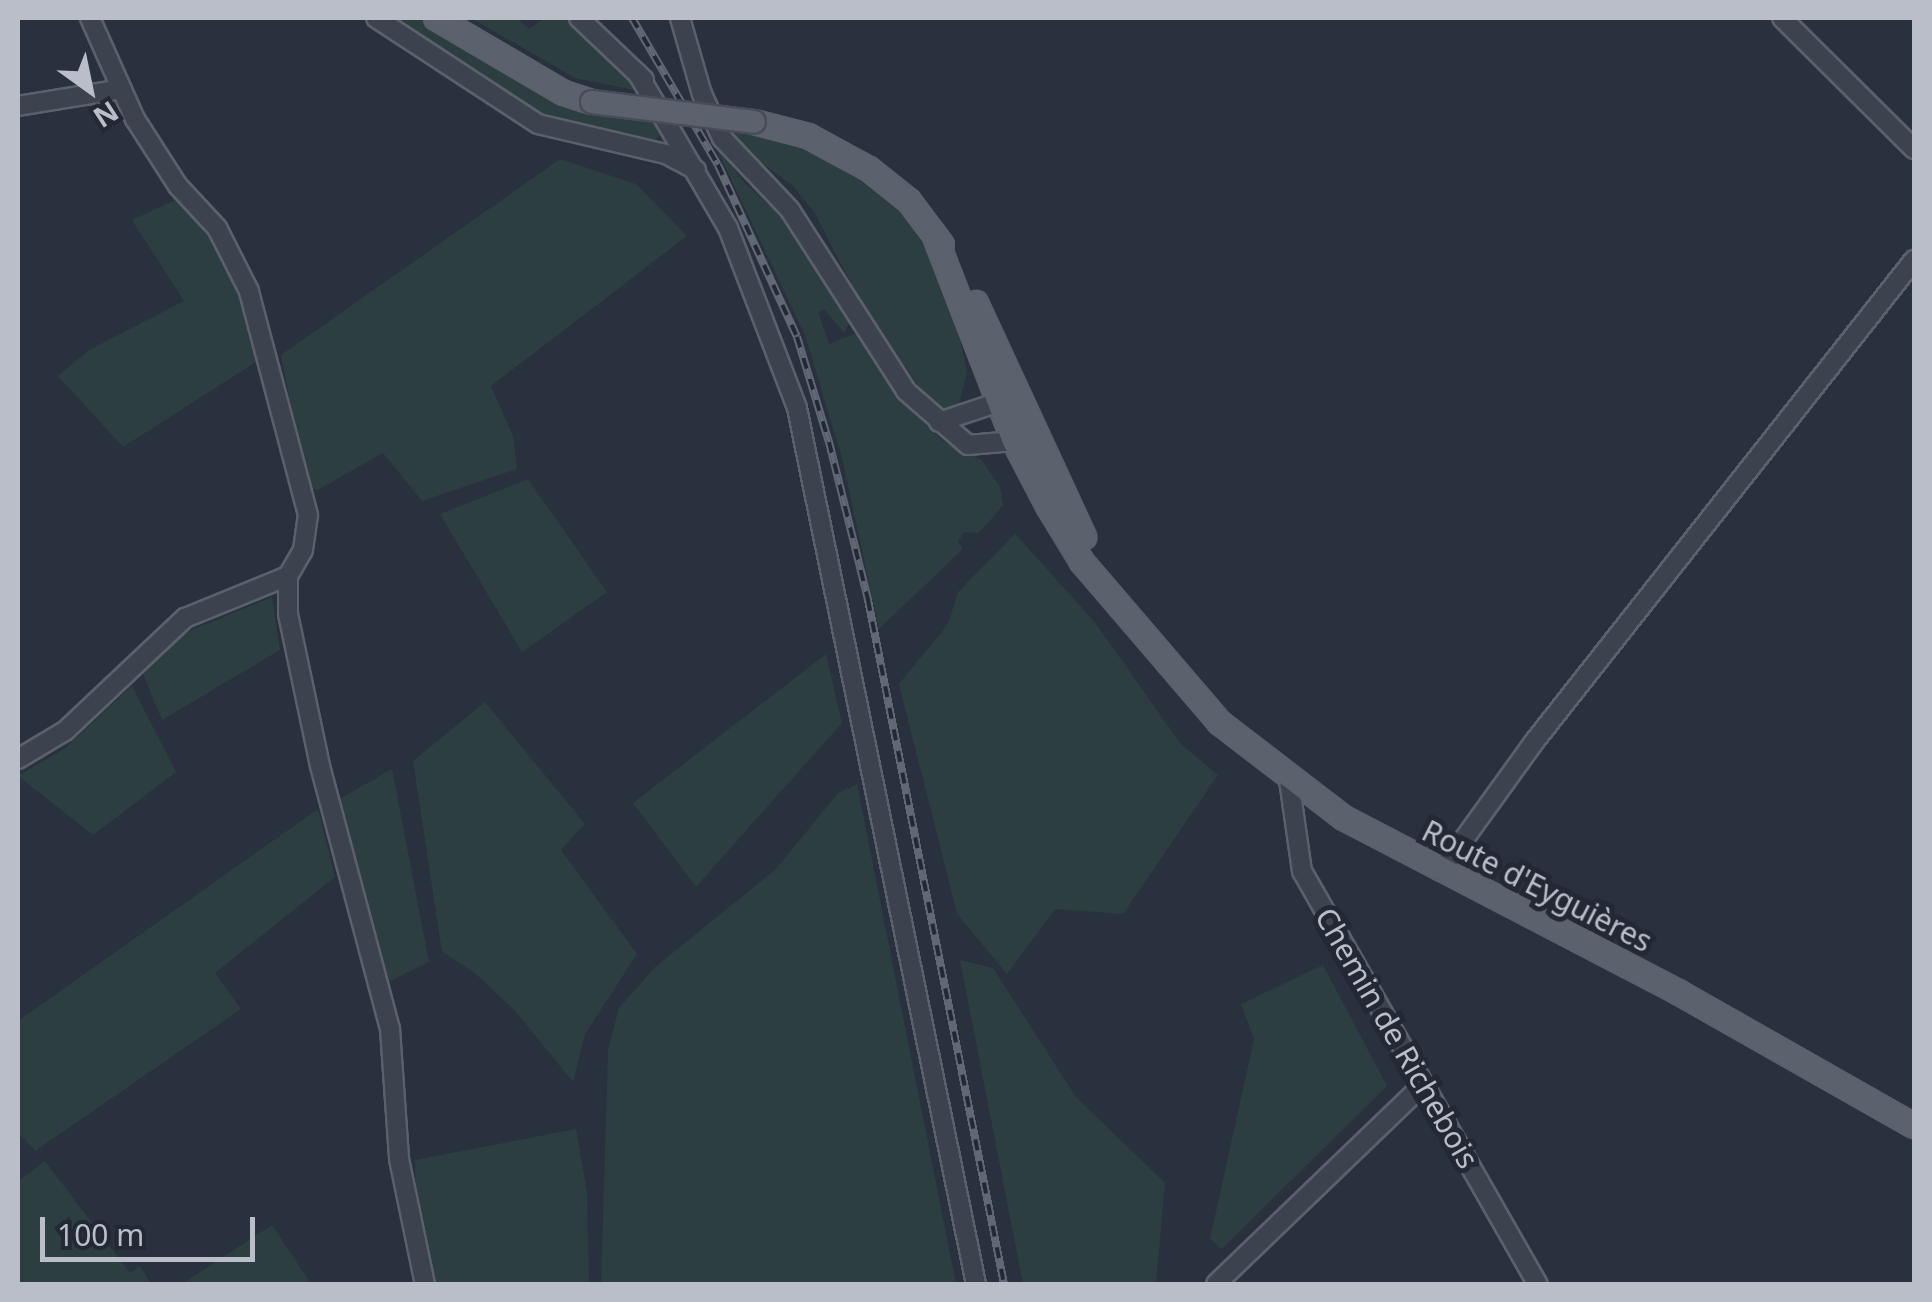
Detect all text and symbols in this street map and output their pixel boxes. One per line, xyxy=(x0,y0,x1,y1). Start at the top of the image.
north arrow xyxy=(40,40,140,140)
text: N xyxy=(86,93,126,137)
street label: Route d'Eyguières xyxy=(1416,813,1658,959)
street label: Chemin de Richebois xyxy=(1308,901,1486,1175)
scale bar xyxy=(45,1197,260,1259)
text: 100 m xyxy=(57,1214,144,1255)

